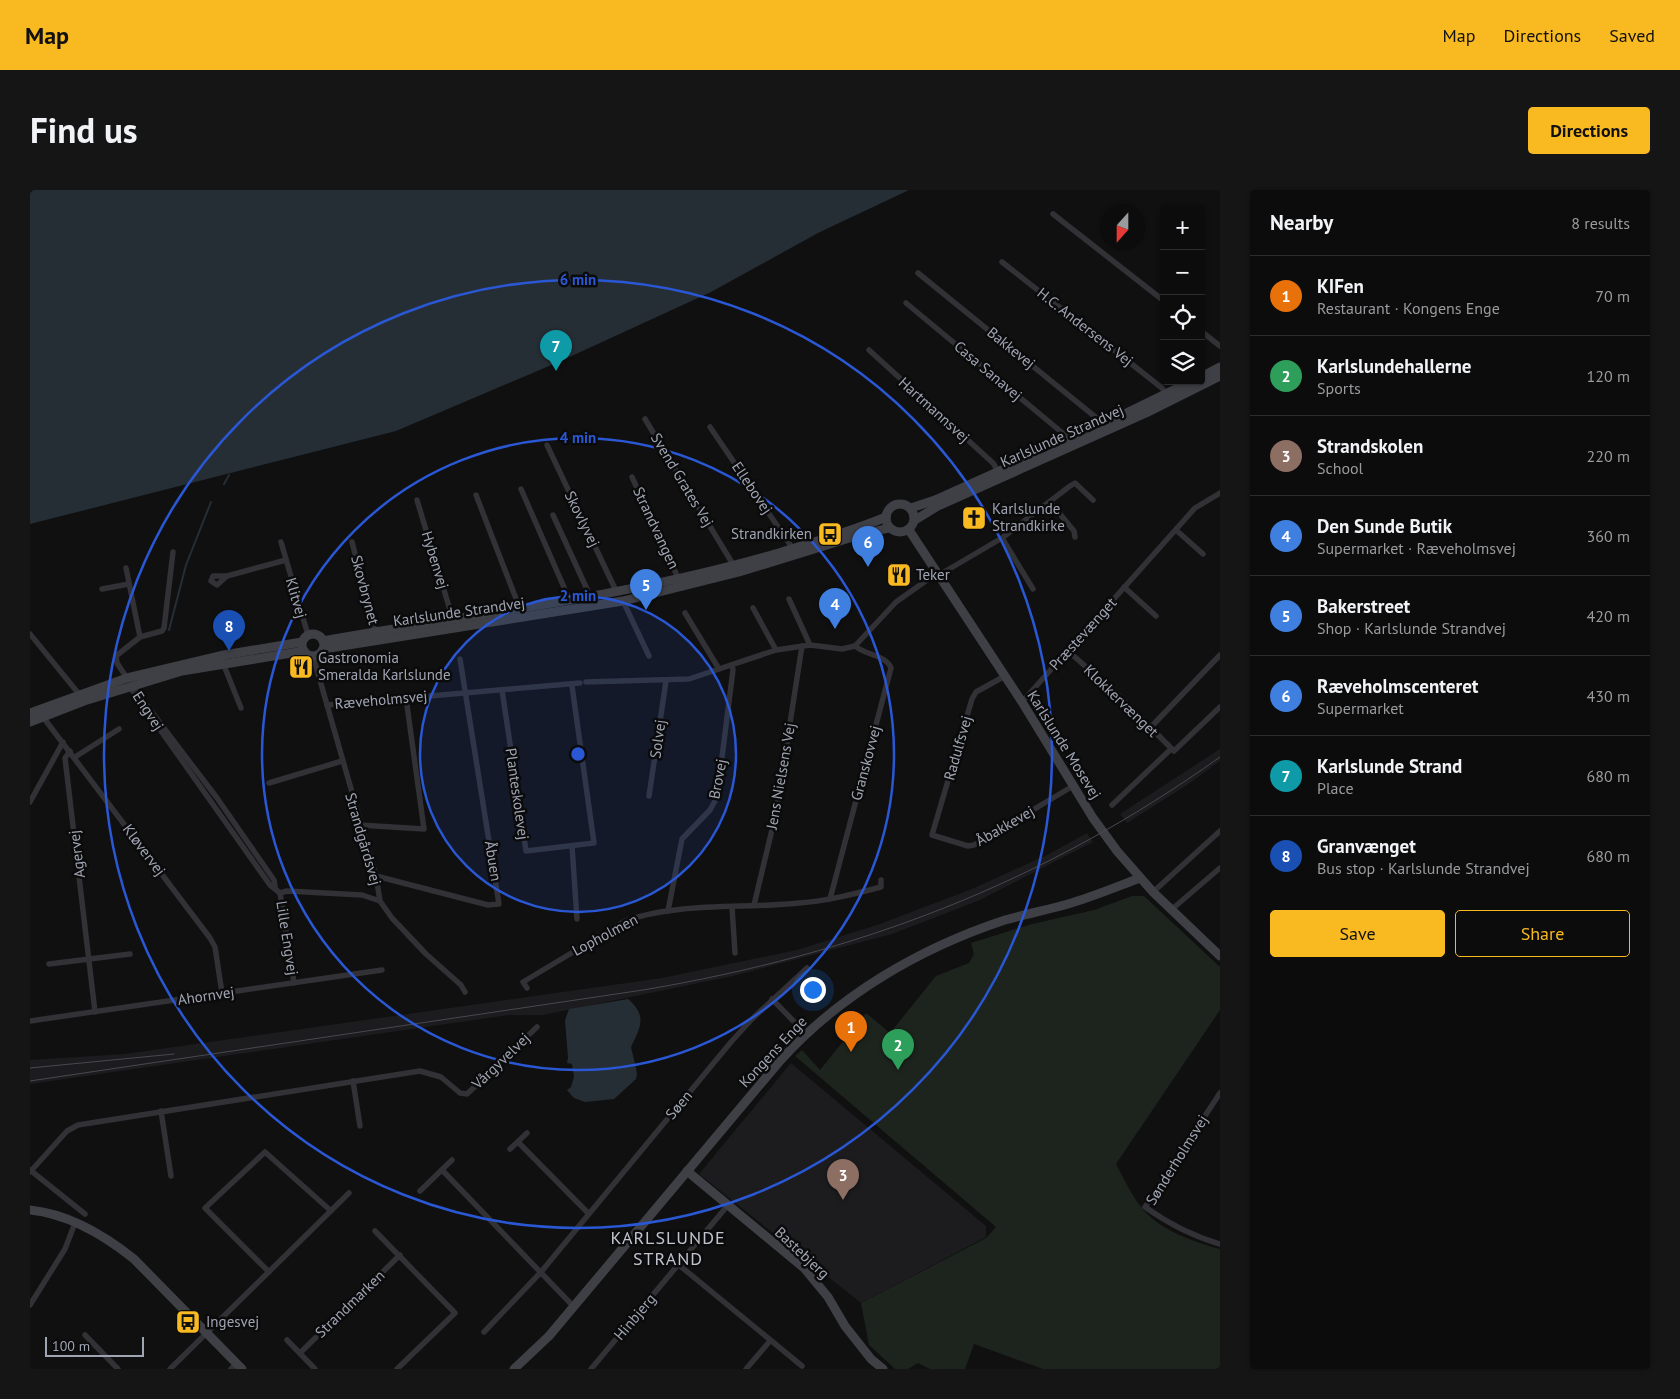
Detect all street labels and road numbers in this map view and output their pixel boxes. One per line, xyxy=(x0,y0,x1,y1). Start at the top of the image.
street label: H.C. Andersens Vej xyxy=(1034,283,1137,370)
street label: Bakkevej xyxy=(983,322,1039,373)
street label: Casa Sanavej xyxy=(950,337,1026,405)
street label: Hartmannsvej xyxy=(895,373,974,447)
street label: Karlslunde Strandvej xyxy=(997,400,1126,471)
street label: Svend Grates Vej xyxy=(647,429,718,530)
street label: Ellebovej xyxy=(728,458,777,518)
street label: Strandvangen xyxy=(629,484,684,572)
street label: Skovlyvej xyxy=(561,488,604,550)
street label: Hybenvej xyxy=(418,529,453,591)
street label: Skovbrynet xyxy=(347,553,384,627)
street label: Klitvej xyxy=(282,575,311,620)
street label: Karlslunde Strandvej xyxy=(392,593,526,630)
street label: Præstevænget xyxy=(1045,593,1120,674)
street label: Klokkervænget xyxy=(1080,660,1163,741)
street label: Ræveholmsvej xyxy=(334,686,428,713)
street label: Karlslunde Mosevej xyxy=(1023,687,1105,803)
street label: Engvej xyxy=(129,688,168,734)
street label: Radulfsvej xyxy=(939,713,976,782)
street label: Solvej xyxy=(645,718,670,760)
street label: Jens Nielsens Vej xyxy=(762,721,799,832)
street label: Granskovvej xyxy=(846,723,885,803)
street label: Planteskolevej xyxy=(502,747,533,841)
street label: Brovej xyxy=(704,757,731,801)
street label: Strandgårdsvej xyxy=(341,790,386,887)
street label: Åbakkevej xyxy=(972,801,1037,850)
street label: Kløvervej xyxy=(119,820,170,879)
street label: Agervej xyxy=(64,829,89,879)
street label: Åbuen xyxy=(481,839,506,883)
street label: Lille Engvej xyxy=(272,899,303,977)
street label: Lopholmen xyxy=(569,909,641,960)
street label: Ahornvej xyxy=(176,982,235,1009)
street label: Kongens Enge xyxy=(735,1012,811,1091)
street label: Vårgyvelvej xyxy=(467,1028,534,1094)
street label: Søen xyxy=(661,1086,696,1123)
street label: Sønderholmsvej xyxy=(1141,1111,1212,1208)
street label: Bastebjerg xyxy=(771,1223,834,1283)
street label: Strandmarken xyxy=(311,1266,388,1342)
street label: Hinbjerg xyxy=(610,1289,660,1344)

